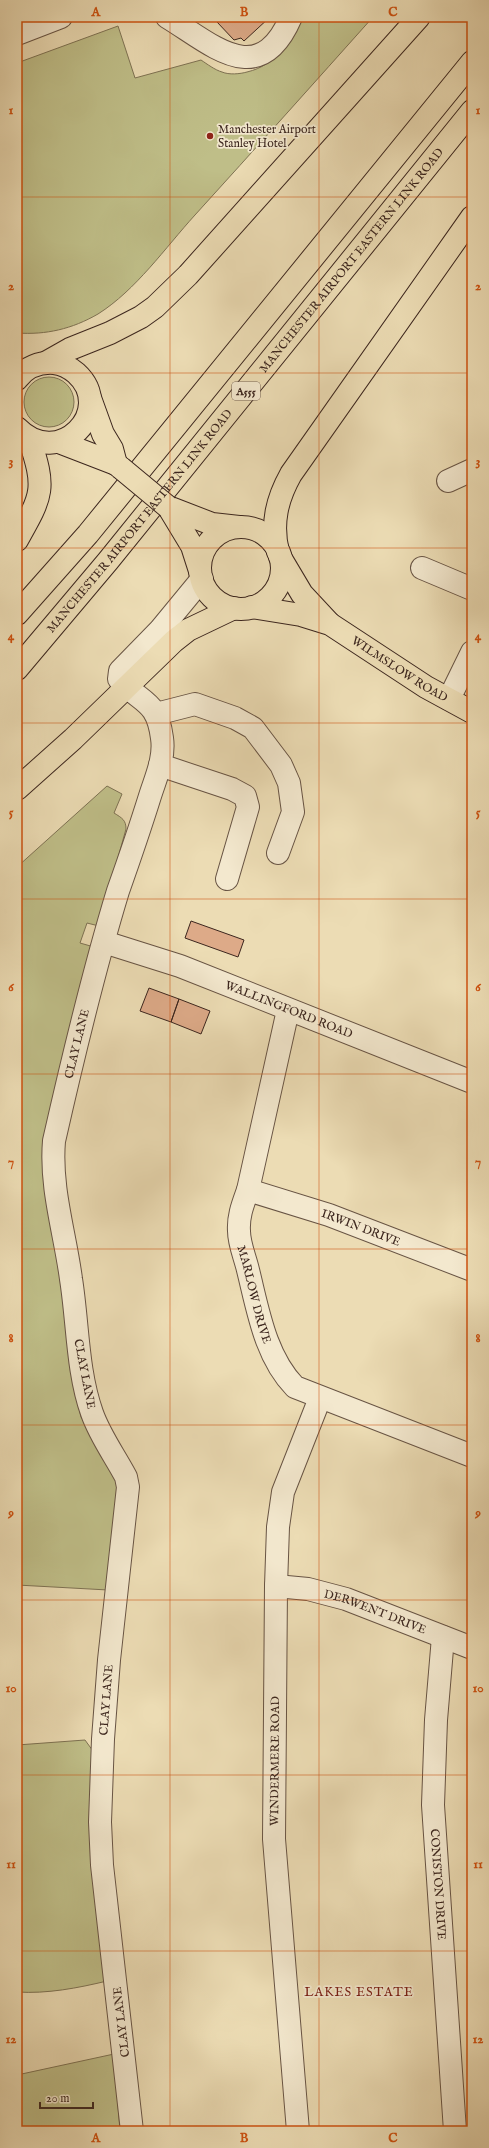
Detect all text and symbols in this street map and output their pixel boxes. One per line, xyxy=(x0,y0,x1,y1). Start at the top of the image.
text: A xyxy=(91,4,102,21)
text: B xyxy=(240,4,249,21)
text: C xyxy=(388,4,398,21)
text: 1 xyxy=(9,102,14,119)
text: 1 xyxy=(476,102,481,119)
place label: Manchester Airport Stanley Hotel xyxy=(218,122,316,151)
marker: Manchester Airport Stanley Hotel xyxy=(205,131,215,141)
street label: MANCHESTER AIRPORT EASTERN LINK ROAD xyxy=(256,145,447,376)
text: 2 xyxy=(8,278,14,295)
text: 2 xyxy=(475,278,481,295)
road number: A555 xyxy=(232,382,260,400)
street label: MANCHESTER AIRPORT EASTERN LINK ROAD xyxy=(44,406,236,636)
text: 3 xyxy=(9,453,14,470)
text: 3 xyxy=(476,453,481,470)
text: 4 xyxy=(8,628,15,645)
text: 4 xyxy=(475,628,482,645)
street label: WILMSLOW ROAD xyxy=(348,633,451,706)
text: 5 xyxy=(9,804,14,821)
text: 5 xyxy=(476,804,481,821)
street label: WALLINGFORD ROAD xyxy=(223,978,355,1042)
text: 6 xyxy=(8,979,14,996)
text: 6 xyxy=(475,979,481,996)
street label: CLAY LANE xyxy=(62,1008,93,1080)
text: 7 xyxy=(8,1154,14,1171)
text: 7 xyxy=(475,1154,481,1171)
street label: IRWIN DRIVE xyxy=(320,1206,402,1250)
street label: MARLOW DRIVE xyxy=(233,1244,274,1346)
text: 8 xyxy=(8,1330,14,1347)
text: 8 xyxy=(475,1330,481,1347)
street label: CLAY LANE xyxy=(70,1338,99,1410)
text: 9 xyxy=(7,1505,14,1522)
text: 9 xyxy=(474,1505,481,1522)
street label: DERWENT DRIVE xyxy=(322,1587,428,1637)
street label: CLAY LANE xyxy=(96,1664,117,1736)
text: 10 xyxy=(5,1680,17,1697)
text: 10 xyxy=(472,1680,484,1697)
street label: WINDERMERE ROAD xyxy=(267,1696,283,1826)
street label: CONISTON DRIVE xyxy=(427,1828,449,1941)
text: 11 xyxy=(6,1856,16,1873)
text: 11 xyxy=(473,1856,483,1873)
district label: LAKES ESTATE xyxy=(304,1984,414,2001)
street label: CLAY LANE xyxy=(110,1986,133,2058)
text: 12 xyxy=(6,2031,16,2048)
text: 12 xyxy=(473,2031,483,2048)
scale bar xyxy=(40,2084,93,2110)
text: 20 m xyxy=(46,2091,69,2106)
text: A xyxy=(91,2130,102,2147)
text: B xyxy=(240,2130,249,2147)
text: C xyxy=(388,2130,398,2147)

